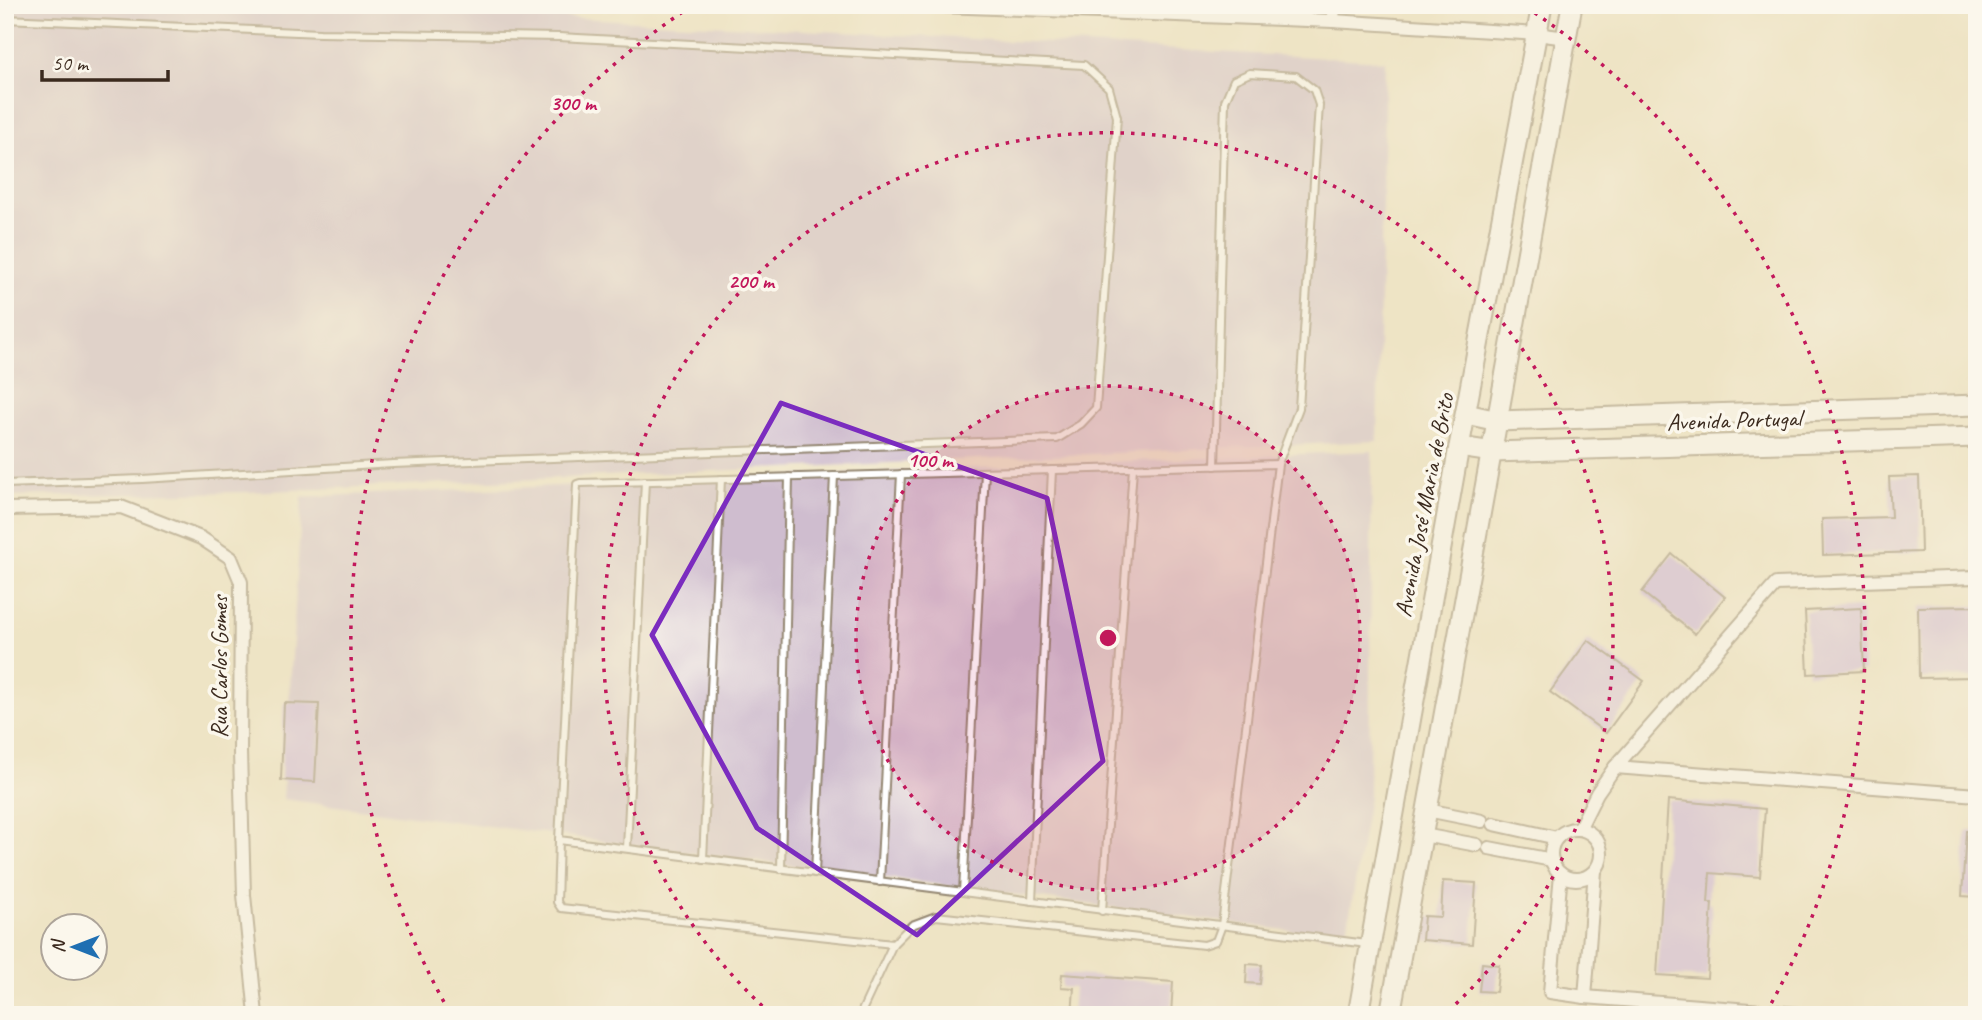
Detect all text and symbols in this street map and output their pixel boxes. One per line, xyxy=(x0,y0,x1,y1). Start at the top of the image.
scale bar xyxy=(42,38,168,82)
text: 50 m xyxy=(52,50,90,76)
text: 300 m xyxy=(550,90,598,116)
text: 200 m xyxy=(728,268,776,294)
street label: Avenida José Maria de Brito xyxy=(1388,389,1461,619)
street label: Avenida Portugal xyxy=(1666,403,1806,437)
text: 100 m xyxy=(907,447,955,473)
street label: Rua Carlos Gomes xyxy=(204,594,234,738)
centre of rings xyxy=(1096,626,1120,650)
north arrow xyxy=(38,912,108,982)
text: N xyxy=(46,938,70,953)

